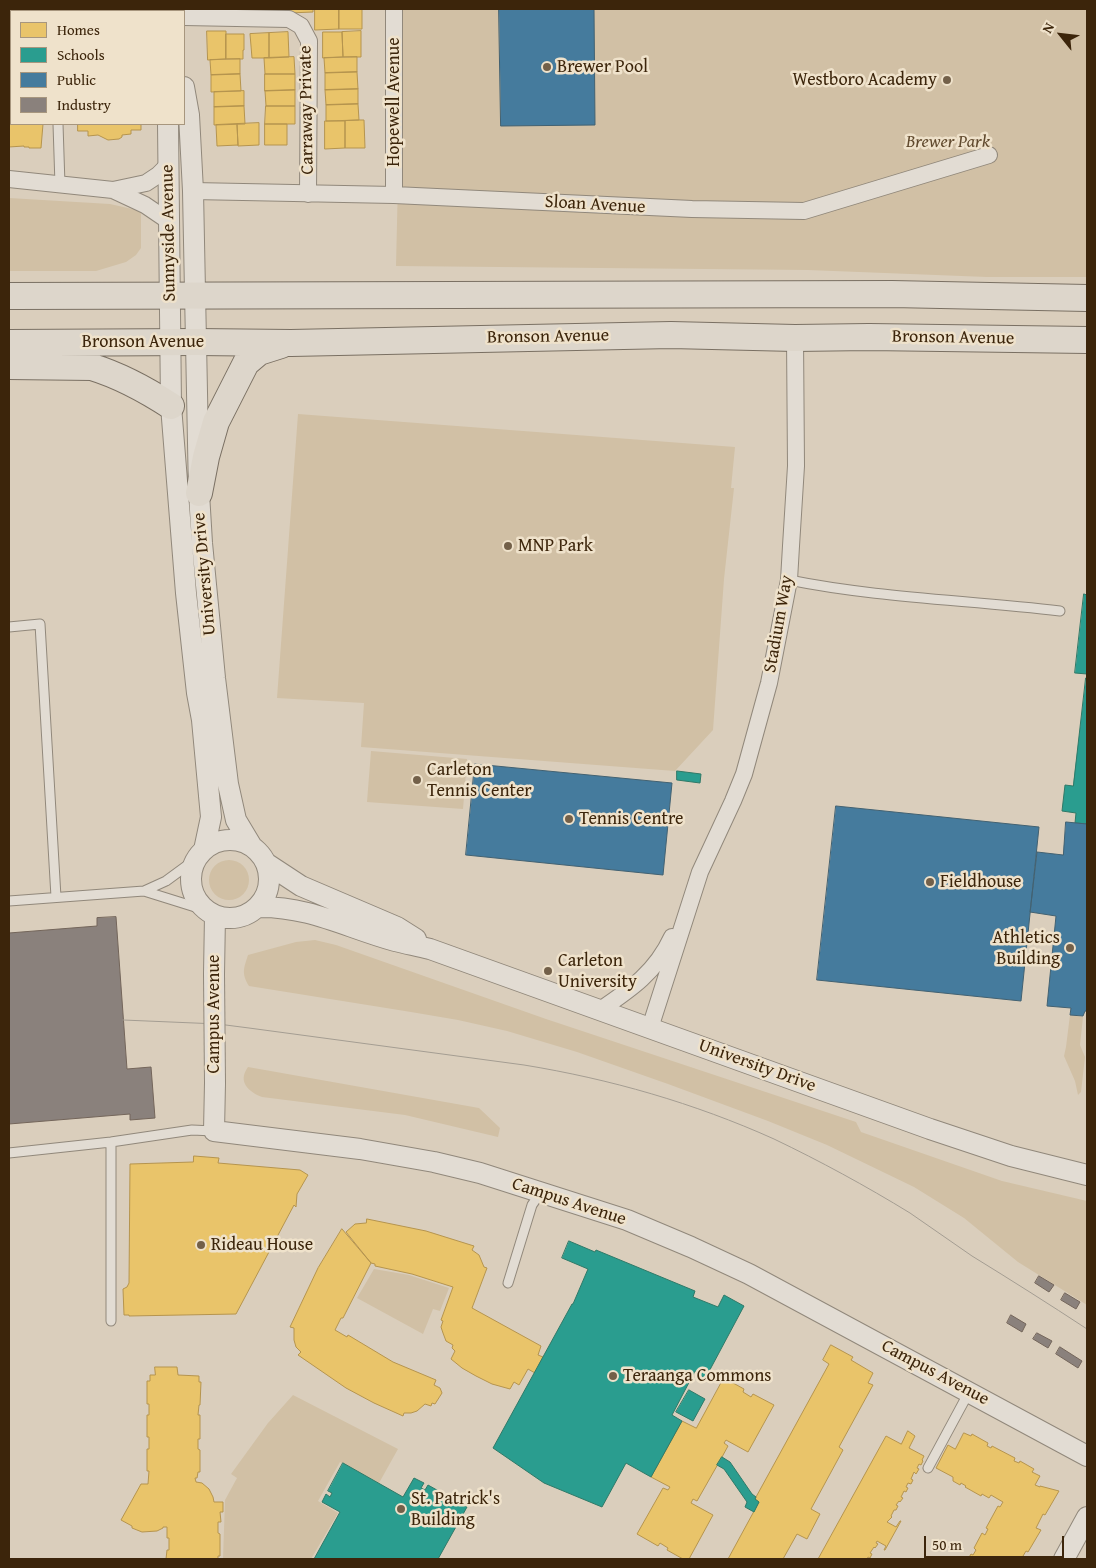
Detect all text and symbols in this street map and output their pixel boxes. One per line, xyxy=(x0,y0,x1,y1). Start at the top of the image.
legend xyxy=(10,10,185,125)
north arrow xyxy=(1036,10,1086,60)
text: Homes xyxy=(57,19,100,40)
text: N xyxy=(1037,19,1059,37)
street label: Hopewell Avenue xyxy=(383,37,405,167)
text: Schools xyxy=(57,44,105,65)
street label: Carraway Private xyxy=(295,45,319,175)
place label: Brewer Pool xyxy=(557,56,648,78)
marker: Brewer Pool xyxy=(541,61,553,73)
text: Public xyxy=(57,69,96,90)
place label: Westboro Academy xyxy=(793,69,937,91)
marker: Westboro Academy xyxy=(941,74,953,86)
text: Industry xyxy=(57,94,111,115)
park label: Brewer Park xyxy=(906,131,990,153)
street label: Sunnyside Avenue xyxy=(157,164,181,302)
street label: Sloan Avenue xyxy=(544,192,646,218)
street label: Bronson Avenue xyxy=(487,325,609,349)
street label: Bronson Avenue xyxy=(892,326,1014,350)
street label: Bronson Avenue xyxy=(82,331,204,353)
street label: University Drive xyxy=(189,512,221,636)
place label: MNP Park xyxy=(518,535,593,557)
marker: MNP Park xyxy=(502,540,514,552)
street label: Stadium Way xyxy=(760,573,798,675)
place label: Carleton Tennis Center xyxy=(427,759,532,802)
marker: Carleton Tennis Center xyxy=(411,774,423,786)
place label: Tennis Centre xyxy=(579,808,683,830)
marker: Tennis Centre xyxy=(563,813,575,825)
place label: Fieldhouse xyxy=(940,871,1022,893)
marker: Fieldhouse xyxy=(924,876,936,888)
place label: Athletics Building xyxy=(993,927,1060,970)
marker: Athletics Building xyxy=(1064,942,1076,954)
place label: Carleton University xyxy=(558,950,637,992)
street label: Campus Avenue xyxy=(203,955,225,1073)
marker: Carleton University xyxy=(542,965,554,977)
street label: University Drive xyxy=(695,1035,819,1097)
street label: Campus Avenue xyxy=(509,1173,629,1231)
place label: Rideau House xyxy=(211,1234,313,1256)
marker: Rideau House xyxy=(195,1239,207,1251)
street label: Campus Avenue xyxy=(877,1336,993,1410)
place label: Teraanga Commons xyxy=(623,1365,771,1387)
marker: Teraanga Commons xyxy=(607,1370,619,1382)
place label: St. Patrick's Building xyxy=(411,1488,500,1530)
marker: St. Patrick's Building xyxy=(395,1503,407,1515)
scale bar xyxy=(926,1526,1066,1558)
text: 50 m xyxy=(932,1534,962,1555)

